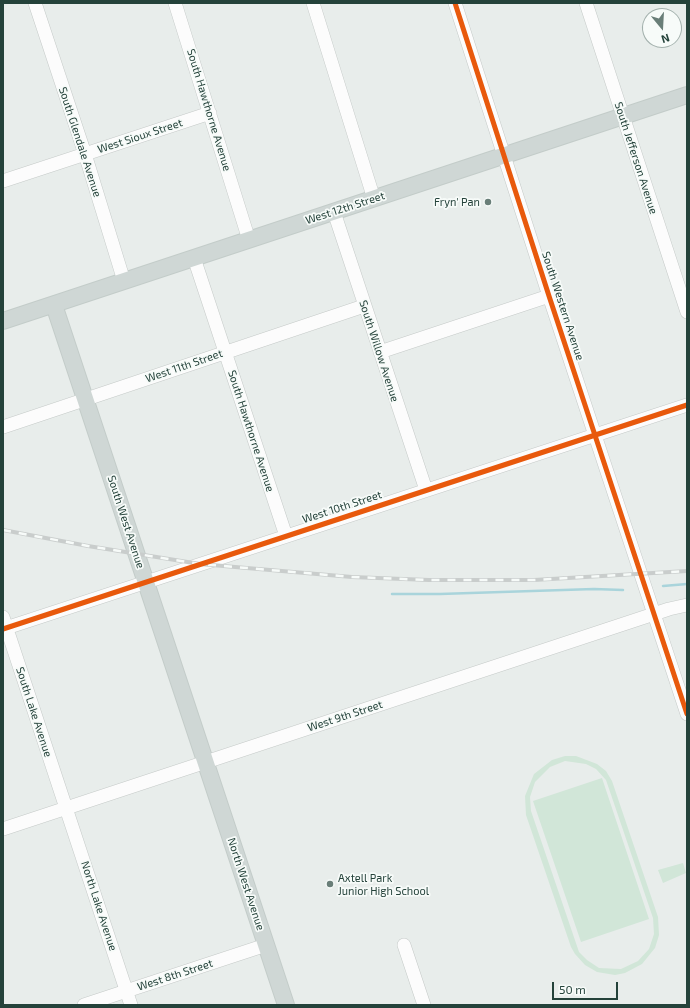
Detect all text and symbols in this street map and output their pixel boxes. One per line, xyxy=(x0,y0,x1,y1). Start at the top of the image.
north arrow xyxy=(642,8,682,48)
text: N xyxy=(660,32,671,46)
street label: South Hawthorne Avenue xyxy=(184,47,234,173)
street label: South Glendale Avenue xyxy=(56,85,104,199)
street label: South Jefferson Avenue xyxy=(612,100,660,216)
street label: West Sioux Street xyxy=(96,116,184,156)
street label: West 12th Street xyxy=(304,189,386,227)
place label: Fryn' Pan xyxy=(434,195,480,209)
marker: Fryn' Pan xyxy=(483,197,493,207)
street label: South Western Avenue xyxy=(539,250,587,362)
street label: South Willow Avenue xyxy=(356,299,402,403)
street label: West 11th Street xyxy=(144,347,224,385)
street label: South Hawthorne Avenue xyxy=(225,369,277,493)
street label: South West Avenue xyxy=(105,474,147,570)
street label: West 10th Street xyxy=(300,488,384,526)
street label: South Lake Avenue xyxy=(13,665,55,759)
street label: West 9th Street xyxy=(306,698,384,734)
street label: North West Avenue xyxy=(225,836,267,932)
street label: North Lake Avenue xyxy=(78,859,120,953)
place label: Axtell Park Junior High School xyxy=(338,871,429,897)
marker: Axtell Park Junior High School xyxy=(325,879,335,889)
street label: West 8th Street xyxy=(136,957,214,993)
scale bar xyxy=(554,974,620,1000)
text: 50 m xyxy=(559,982,586,996)

